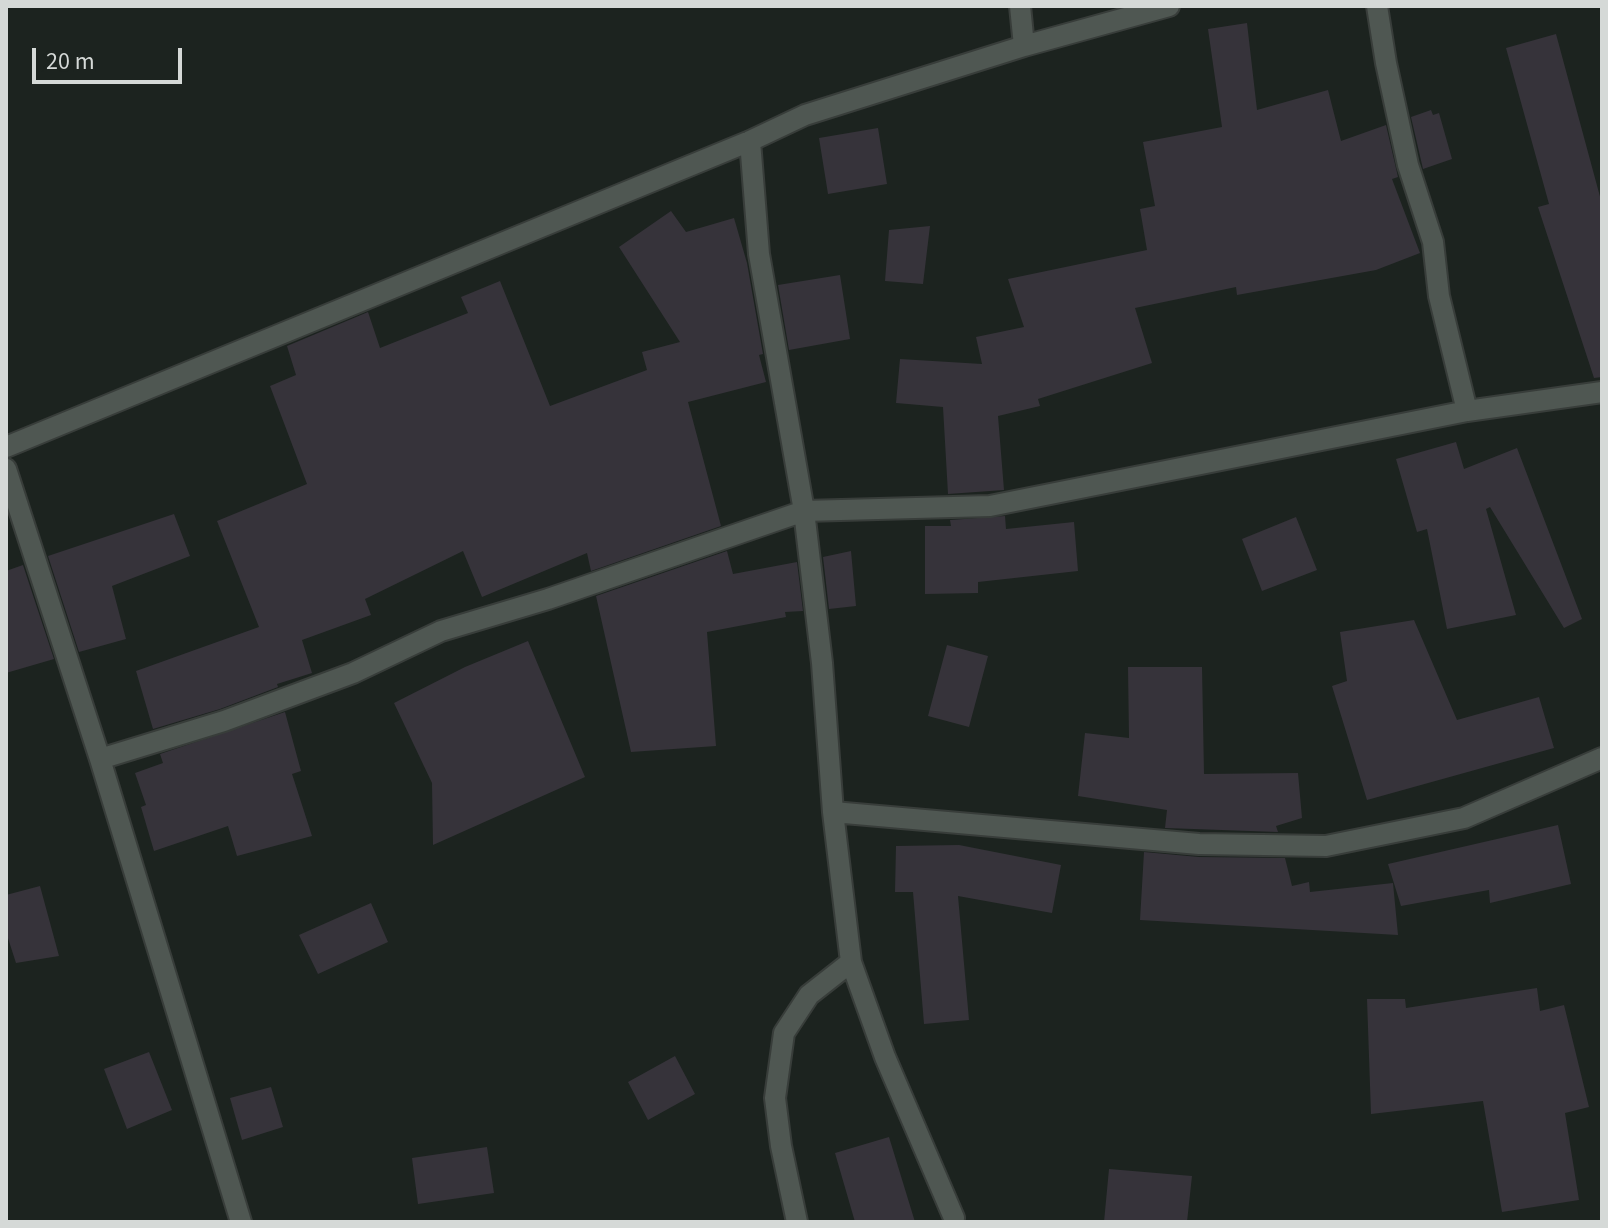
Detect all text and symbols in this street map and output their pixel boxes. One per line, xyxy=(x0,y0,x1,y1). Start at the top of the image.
scale bar xyxy=(36,32,186,82)
text: 20 m xyxy=(46,44,95,79)

